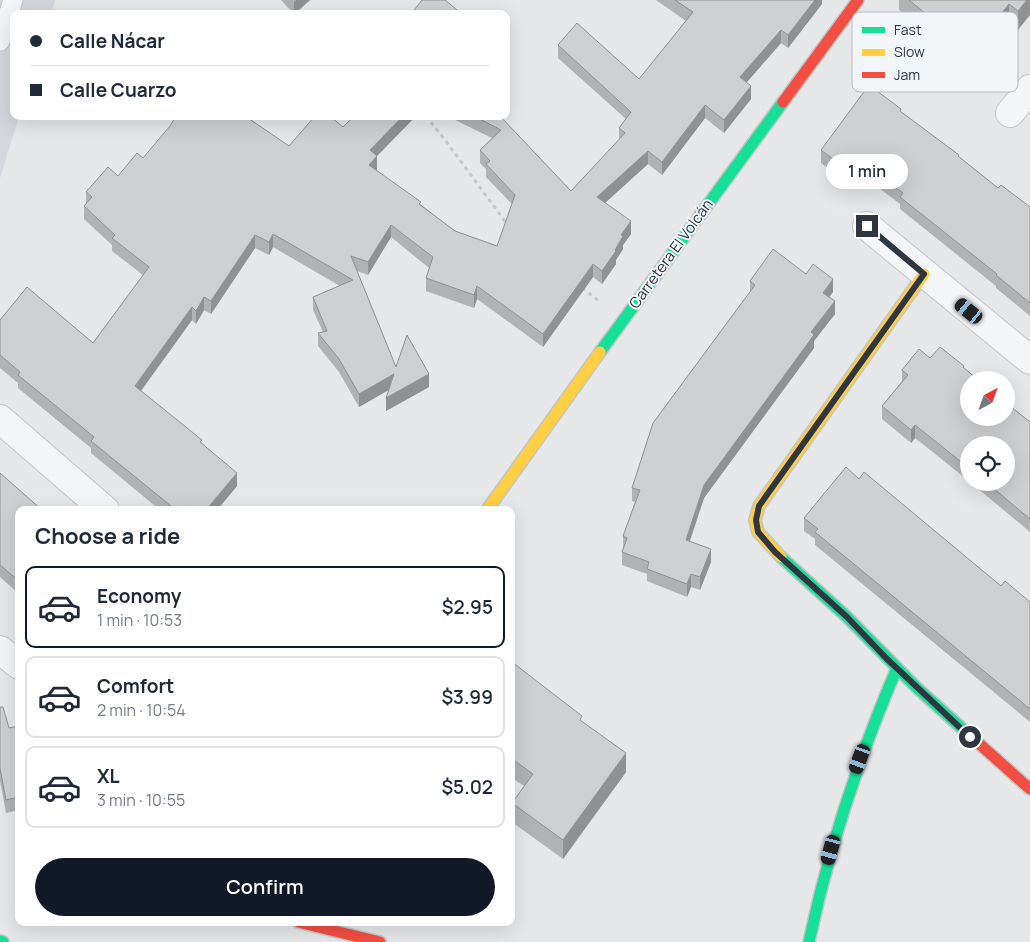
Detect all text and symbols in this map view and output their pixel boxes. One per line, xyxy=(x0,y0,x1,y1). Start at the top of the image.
legend xyxy=(852,12,1018,92)
text: Fast xyxy=(894,20,922,39)
text: Calle Nácar xyxy=(60,28,165,54)
text: Slow xyxy=(894,42,925,61)
text: Jam xyxy=(894,65,920,84)
text: Calle Cuarzo xyxy=(60,77,176,103)
callout: 1 min xyxy=(826,154,908,188)
text: 1 min xyxy=(848,160,886,182)
street label: Carretera El Volcán xyxy=(624,195,717,313)
route end xyxy=(856,215,878,237)
car xyxy=(952,296,985,326)
north arrow xyxy=(960,371,1015,426)
map controls xyxy=(960,371,1015,491)
button: locate xyxy=(960,436,1015,491)
text: Choose a ride xyxy=(35,521,180,551)
text: Economy xyxy=(97,583,181,609)
icon: car xyxy=(37,585,82,630)
text: $2.95 xyxy=(442,594,493,620)
text: 1 min · 10:53 xyxy=(97,609,182,631)
text: Comfort xyxy=(97,673,174,699)
icon: car xyxy=(37,675,82,720)
text: $3.99 xyxy=(441,684,493,710)
text: 2 min · 10:54 xyxy=(97,699,186,721)
route start xyxy=(959,726,981,748)
car xyxy=(847,742,872,776)
text: XL xyxy=(97,763,120,789)
icon: car xyxy=(37,765,82,810)
text: $5.02 xyxy=(441,774,493,800)
text: 3 min · 10:55 xyxy=(97,789,185,811)
car xyxy=(819,834,842,866)
button: Confirm xyxy=(35,858,495,916)

